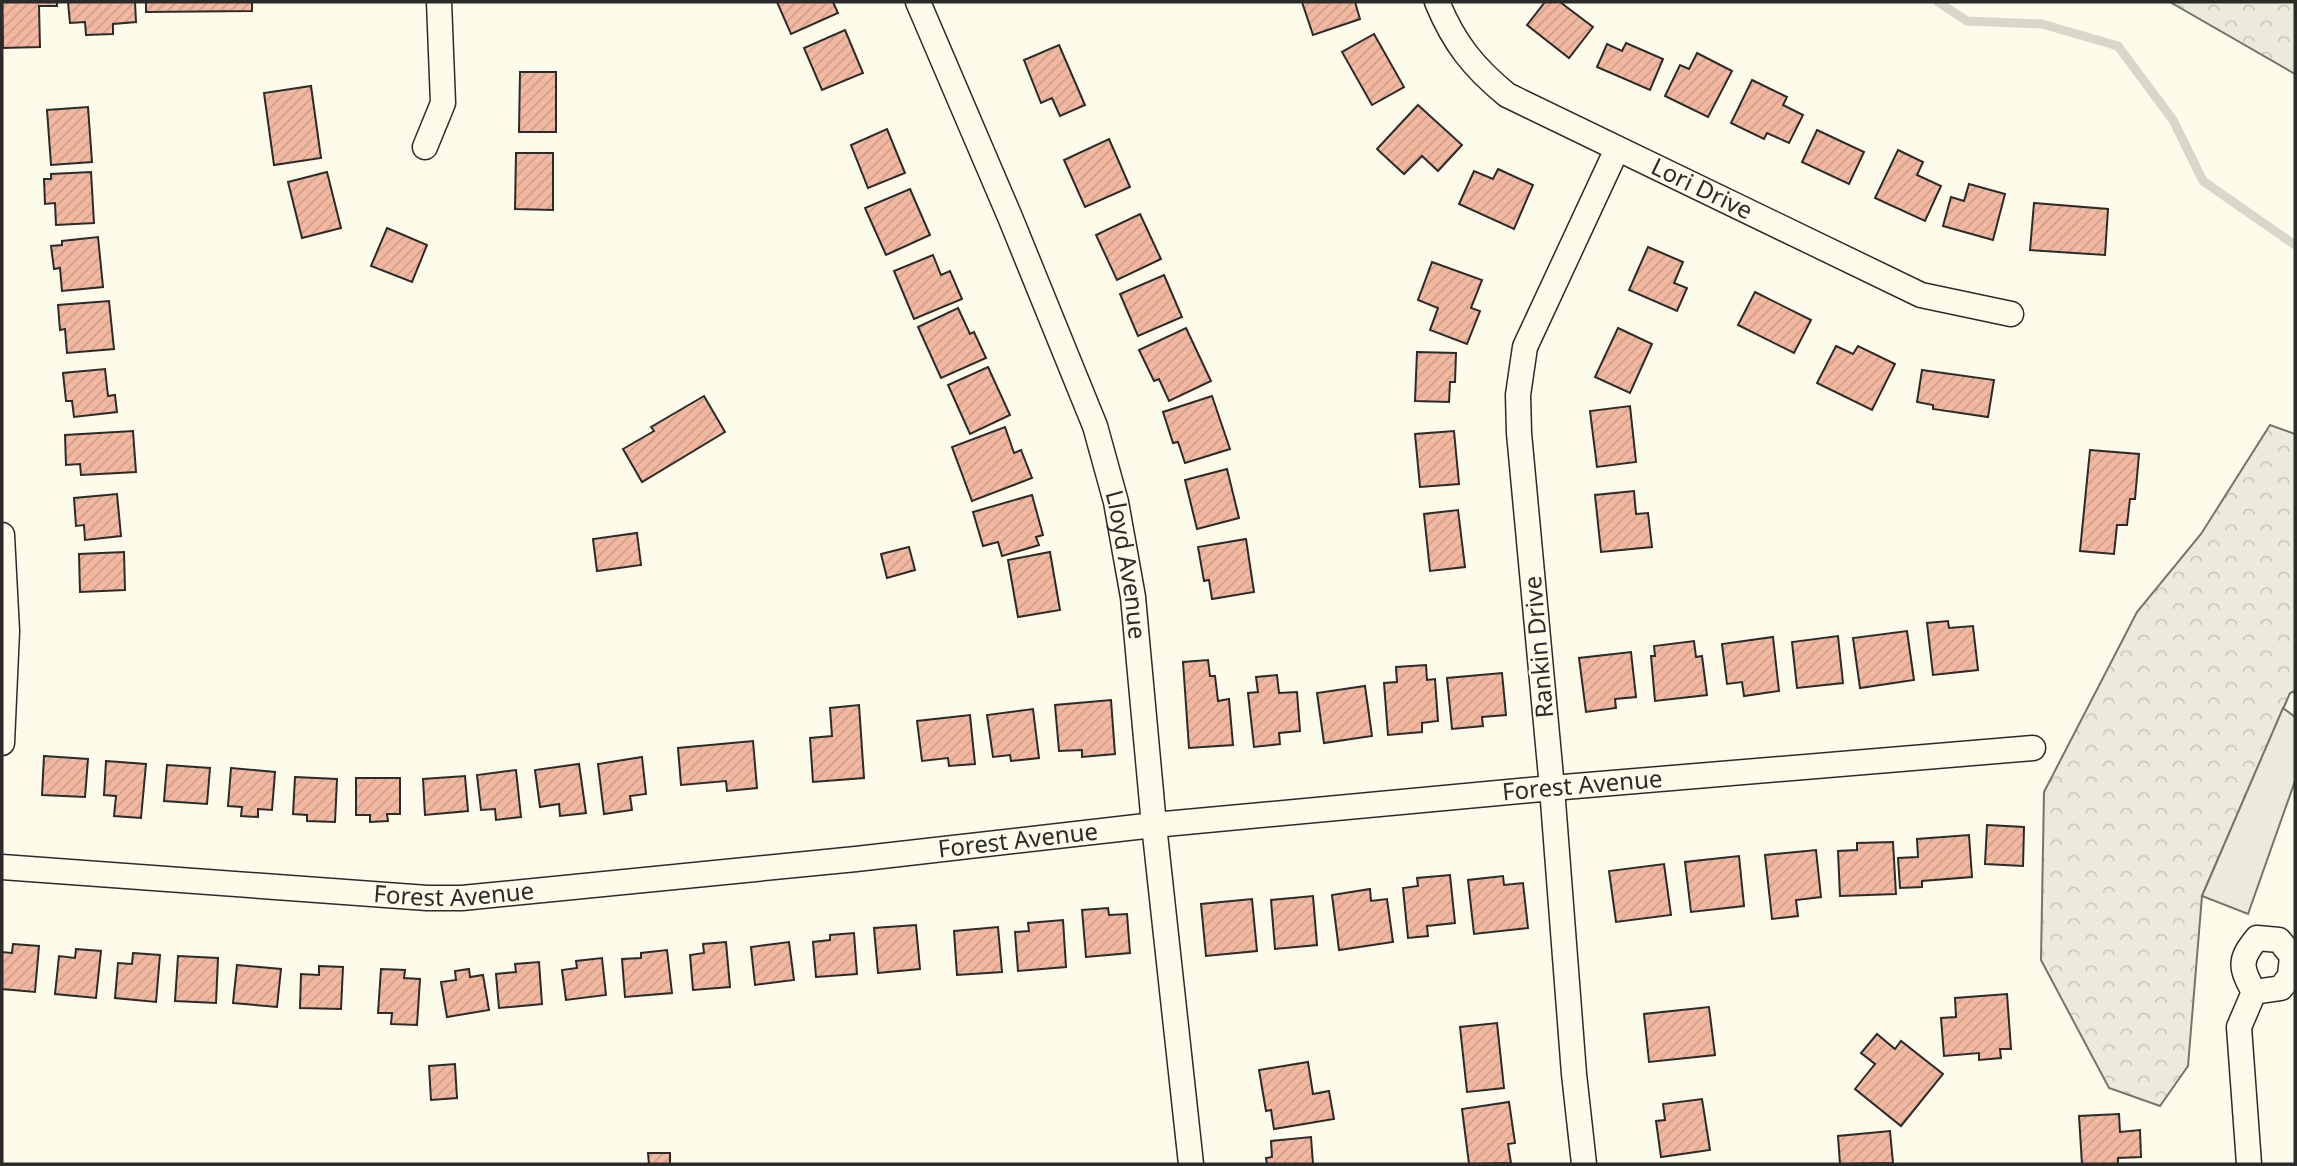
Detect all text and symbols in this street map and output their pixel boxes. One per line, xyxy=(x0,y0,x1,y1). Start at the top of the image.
street label: Lori Drive xyxy=(1646,149,1759,226)
street label: Lloyd Avenue xyxy=(1098,486,1155,641)
street label: Rankin Drive xyxy=(1515,575,1560,720)
street label: Forest Avenue xyxy=(1500,761,1664,808)
street label: Forest Avenue xyxy=(936,814,1099,865)
street label: Forest Avenue xyxy=(373,873,535,913)

